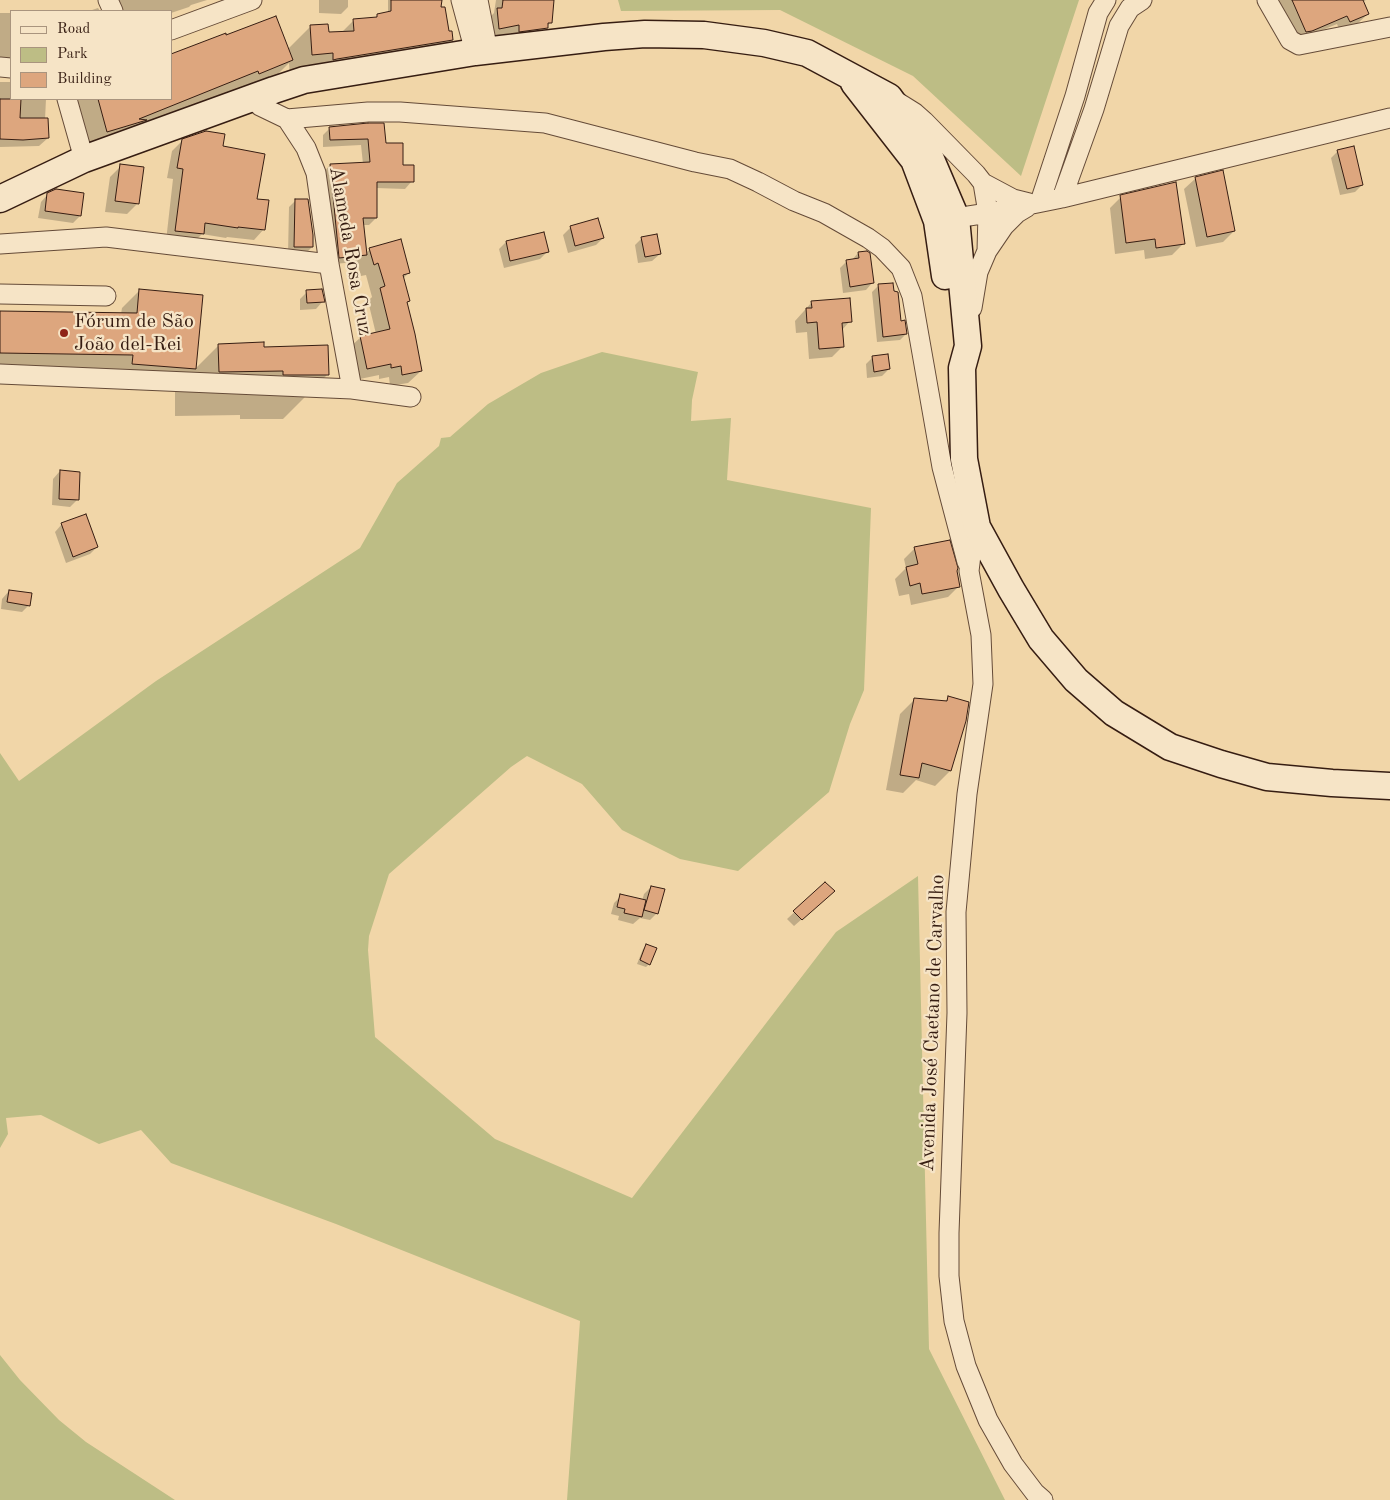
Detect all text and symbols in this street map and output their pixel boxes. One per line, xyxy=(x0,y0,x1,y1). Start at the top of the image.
legend xyxy=(10,10,172,100)
text: Road xyxy=(57,22,90,37)
text: Park xyxy=(57,47,88,62)
text: Building xyxy=(57,72,112,87)
street label: Alameda Rosa Cruz xyxy=(323,165,377,337)
place label: Fórum de São João del-Rei xyxy=(74,310,194,357)
marker: Fórum de São João del-Rei xyxy=(58,327,70,339)
street label: Avenida José Caetano de Carvalho xyxy=(916,874,950,1172)

